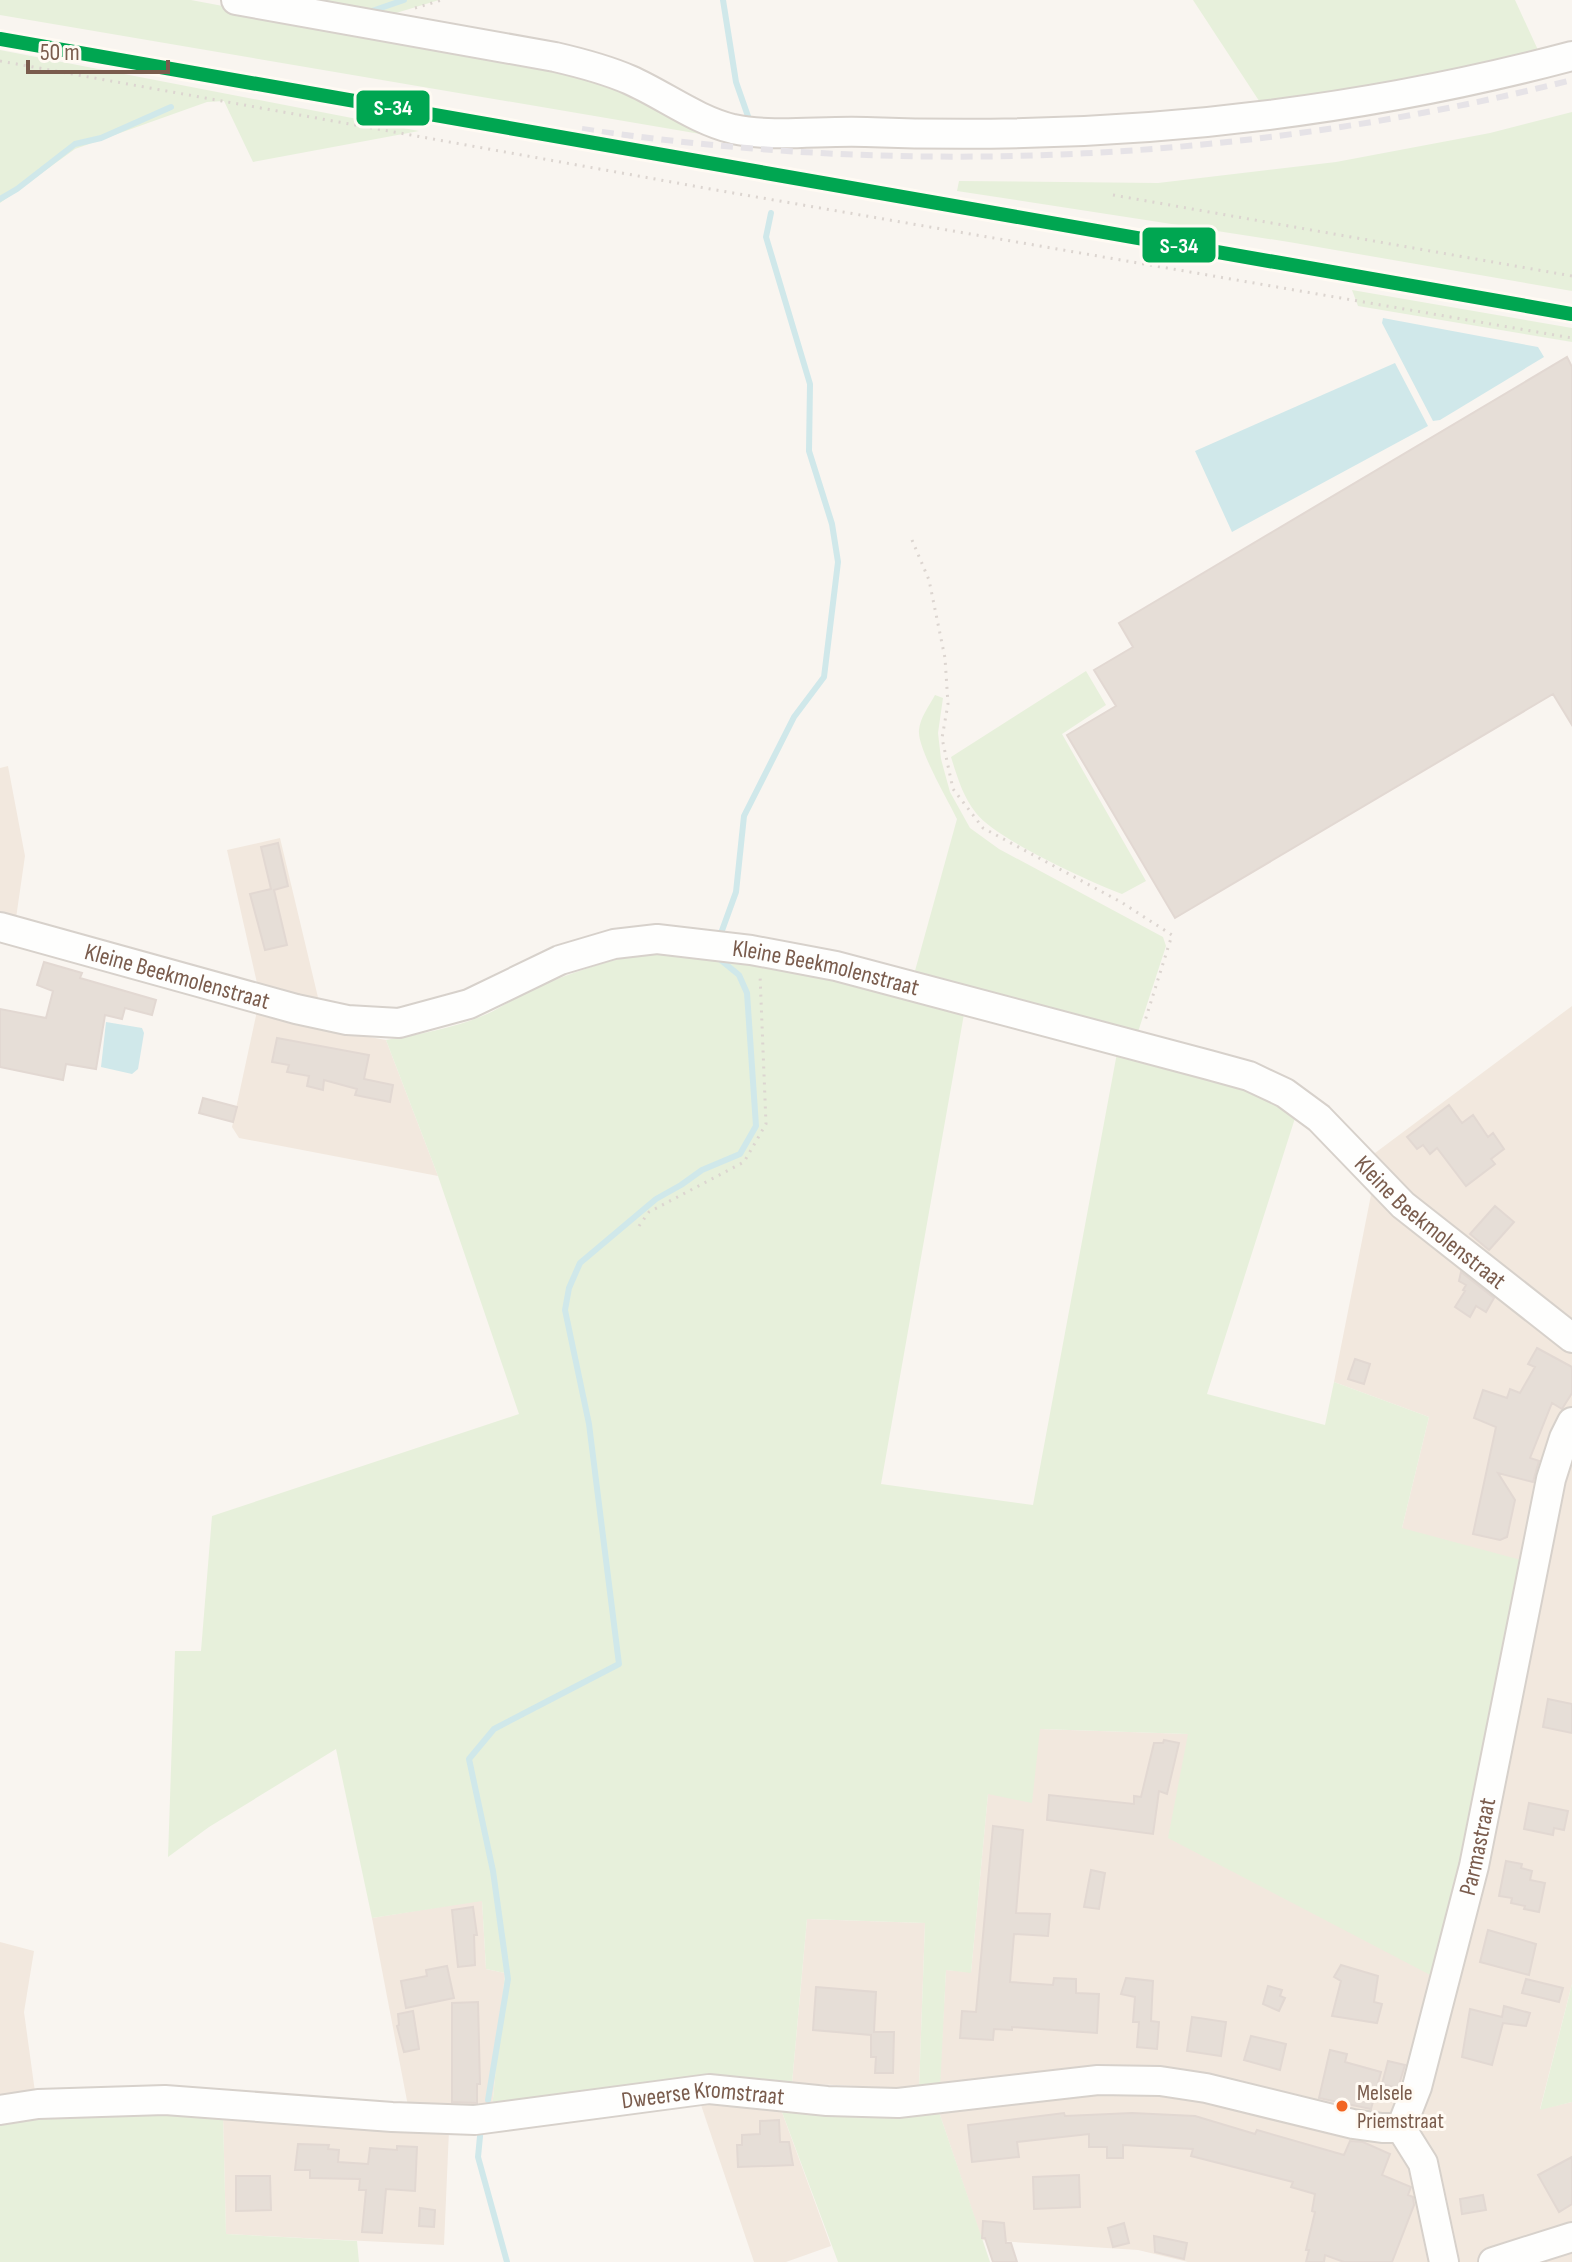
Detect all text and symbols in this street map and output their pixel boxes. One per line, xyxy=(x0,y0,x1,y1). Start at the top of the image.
scale bar xyxy=(28,24,168,74)
text: 50 m xyxy=(40,38,80,67)
line badge: S-34 xyxy=(355,89,431,127)
text: S-34 xyxy=(374,95,412,122)
line badge: S-34 xyxy=(1141,226,1217,264)
text: S-34 xyxy=(1160,233,1198,260)
street label: Kleine Beekmolenstraat xyxy=(731,933,922,1002)
street label: Kleine Beekmolenstraat xyxy=(82,937,273,1016)
street label: Kleine Beekmolenstraat xyxy=(1349,1149,1512,1295)
street label: Parmastraat xyxy=(1453,1795,1502,1898)
street label: Dweerse Kromstraat xyxy=(620,2074,786,2115)
place label: Melsele Priemstraat xyxy=(1357,2080,1444,2135)
marker: Melsele Priemstraat xyxy=(1334,2098,1350,2114)

